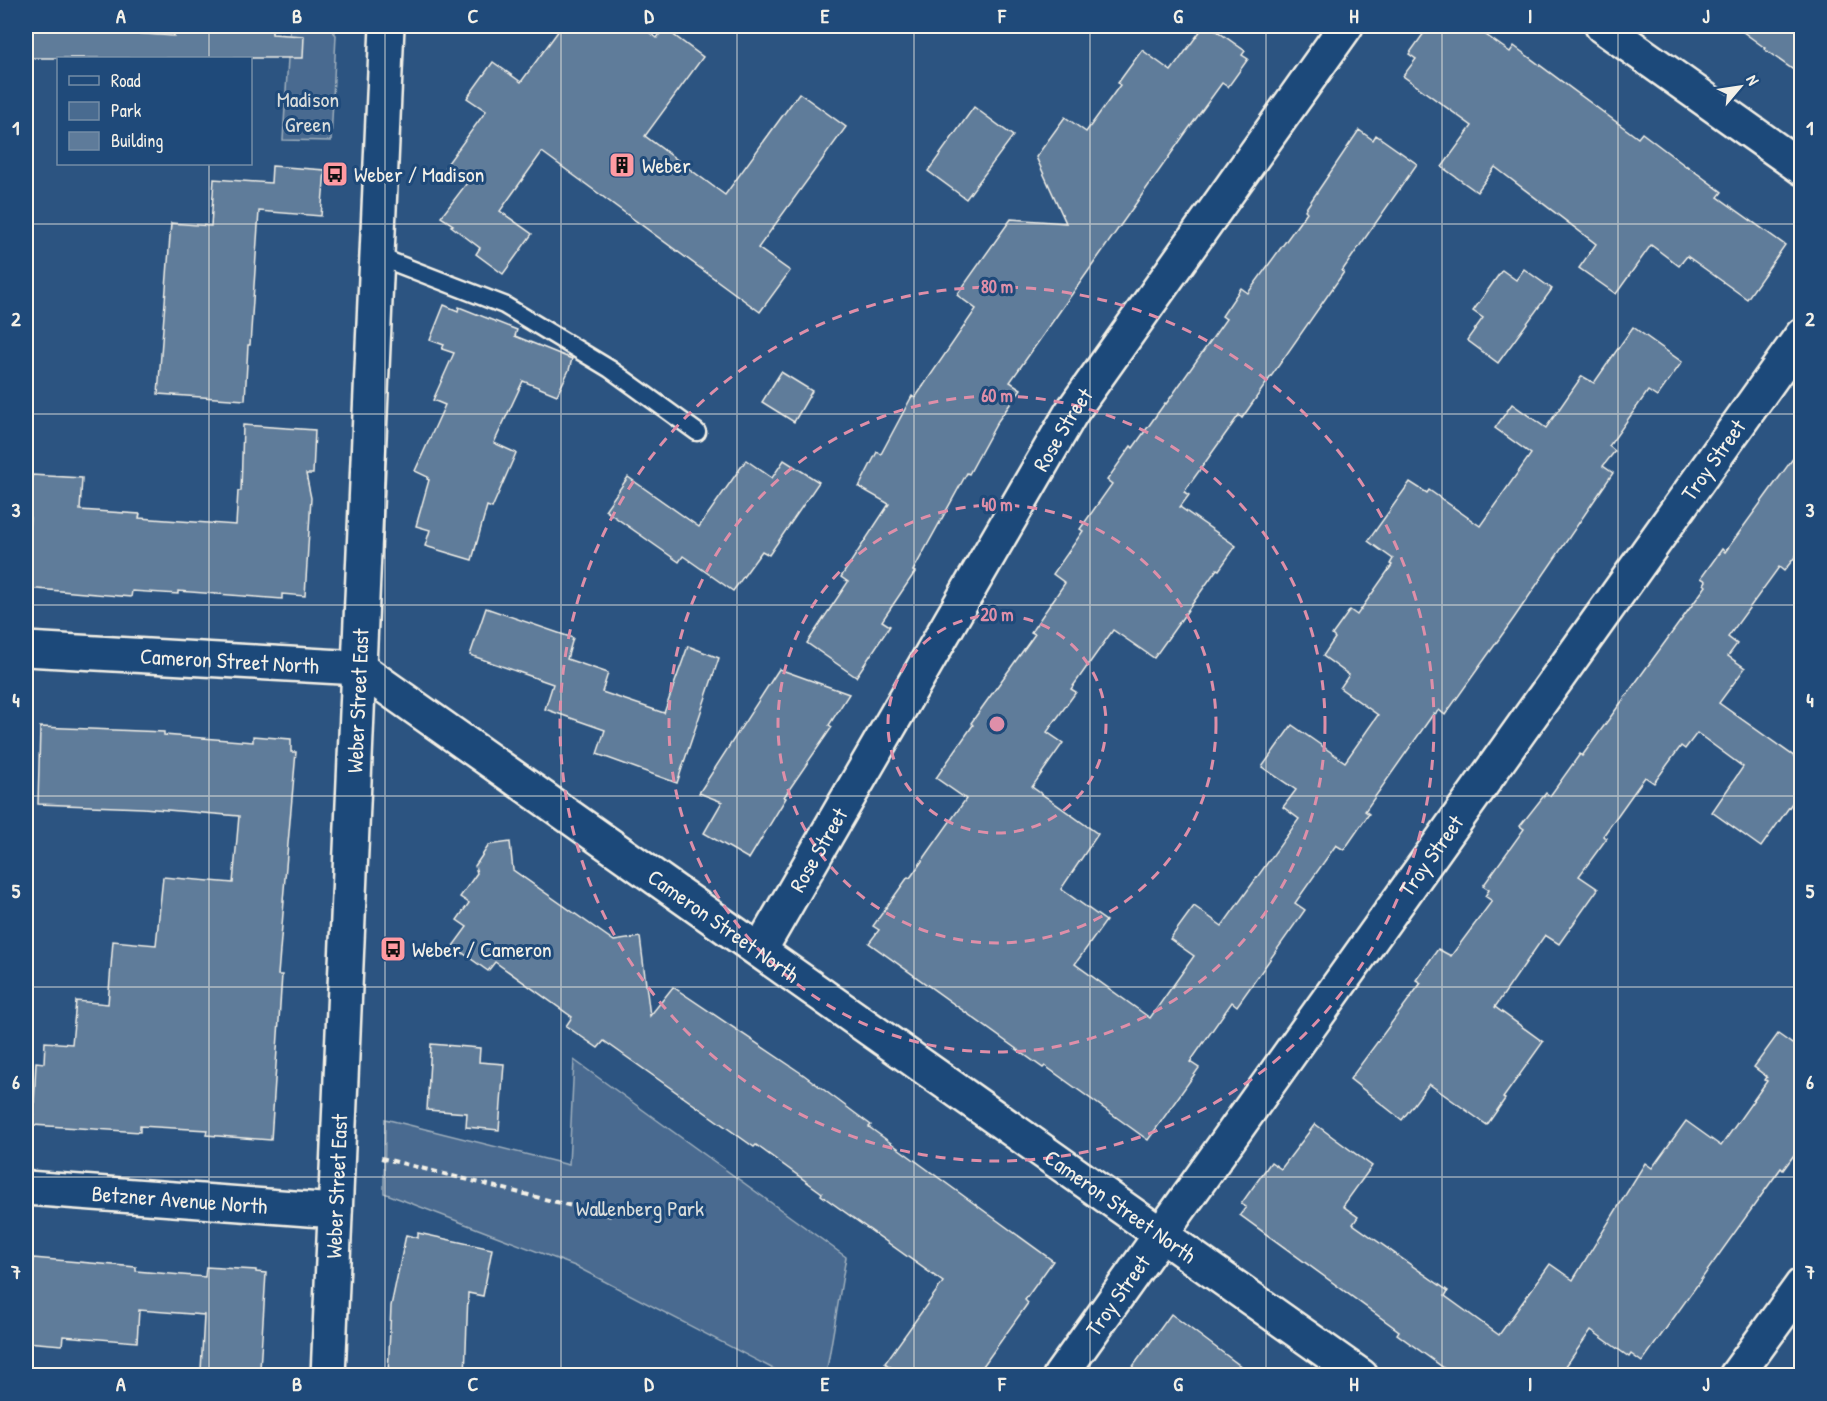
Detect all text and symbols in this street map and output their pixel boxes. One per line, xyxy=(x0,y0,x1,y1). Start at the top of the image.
text: A xyxy=(116,2,126,29)
text: B xyxy=(292,2,302,29)
text: C xyxy=(468,2,479,29)
text: D xyxy=(644,2,654,29)
text: E xyxy=(821,2,830,29)
text: F xyxy=(997,2,1007,29)
text: G xyxy=(1173,2,1183,29)
text: H xyxy=(1349,2,1359,29)
text: I xyxy=(1528,2,1532,29)
text: J xyxy=(1702,2,1710,29)
legend xyxy=(57,57,252,165)
north arrow xyxy=(1710,57,1770,117)
text: Road xyxy=(111,68,141,93)
text: N xyxy=(1741,71,1765,89)
park label: Madison Green xyxy=(277,84,339,139)
text: Park xyxy=(111,98,142,123)
text: 1 xyxy=(12,114,20,141)
text: 1 xyxy=(1806,114,1814,141)
text: Building xyxy=(111,128,163,153)
building icon: Weber xyxy=(607,150,637,180)
place label: Weber xyxy=(642,150,691,180)
bus stop icon: Weber / Madison xyxy=(320,159,350,189)
place label: Weber / Madison xyxy=(354,159,485,189)
text: 80 m xyxy=(981,274,1013,299)
text: 2 xyxy=(11,305,21,332)
text: 2 xyxy=(1805,305,1815,332)
street label: Rose Street xyxy=(1026,381,1100,477)
text: 60 m xyxy=(981,383,1013,408)
street label: Troy Street xyxy=(1674,413,1753,507)
text: 40 m xyxy=(981,492,1013,517)
text: 3 xyxy=(12,496,21,523)
text: 3 xyxy=(1806,496,1815,523)
text: 20 m xyxy=(981,602,1013,627)
street label: Weber Street East xyxy=(339,627,376,773)
street label: Cameron Street North xyxy=(139,641,320,681)
text: 4 xyxy=(12,686,20,713)
text: 4 xyxy=(1806,686,1814,713)
centre of rings xyxy=(987,714,1007,734)
street label: Rose Street xyxy=(782,802,854,897)
street label: Troy Street xyxy=(1392,809,1470,902)
street label: Cameron Street North xyxy=(642,862,805,990)
text: 5 xyxy=(12,877,21,904)
text: 5 xyxy=(1806,877,1815,904)
bus stop icon: Weber / Cameron xyxy=(378,934,408,964)
place label: Weber / Cameron xyxy=(412,934,552,964)
text: 6 xyxy=(12,1068,20,1095)
text: 6 xyxy=(1806,1068,1814,1095)
street label: Weber Street East xyxy=(318,1113,354,1259)
street label: Cameron Street North xyxy=(1039,1142,1202,1270)
street label: Betzner Avenue North xyxy=(91,1178,268,1221)
park label: Wallenberg Park xyxy=(576,1193,704,1223)
street label: Troy Street xyxy=(1078,1248,1157,1342)
text: 7 xyxy=(10,1258,21,1285)
text: 7 xyxy=(1804,1258,1815,1285)
text: A xyxy=(116,1370,126,1397)
text: B xyxy=(292,1370,302,1397)
text: C xyxy=(468,1370,479,1397)
text: D xyxy=(644,1370,654,1397)
text: E xyxy=(821,1370,830,1397)
text: F xyxy=(997,1370,1007,1397)
text: G xyxy=(1173,1370,1183,1397)
text: H xyxy=(1349,1370,1359,1397)
text: I xyxy=(1528,1370,1532,1397)
text: J xyxy=(1702,1370,1710,1397)

